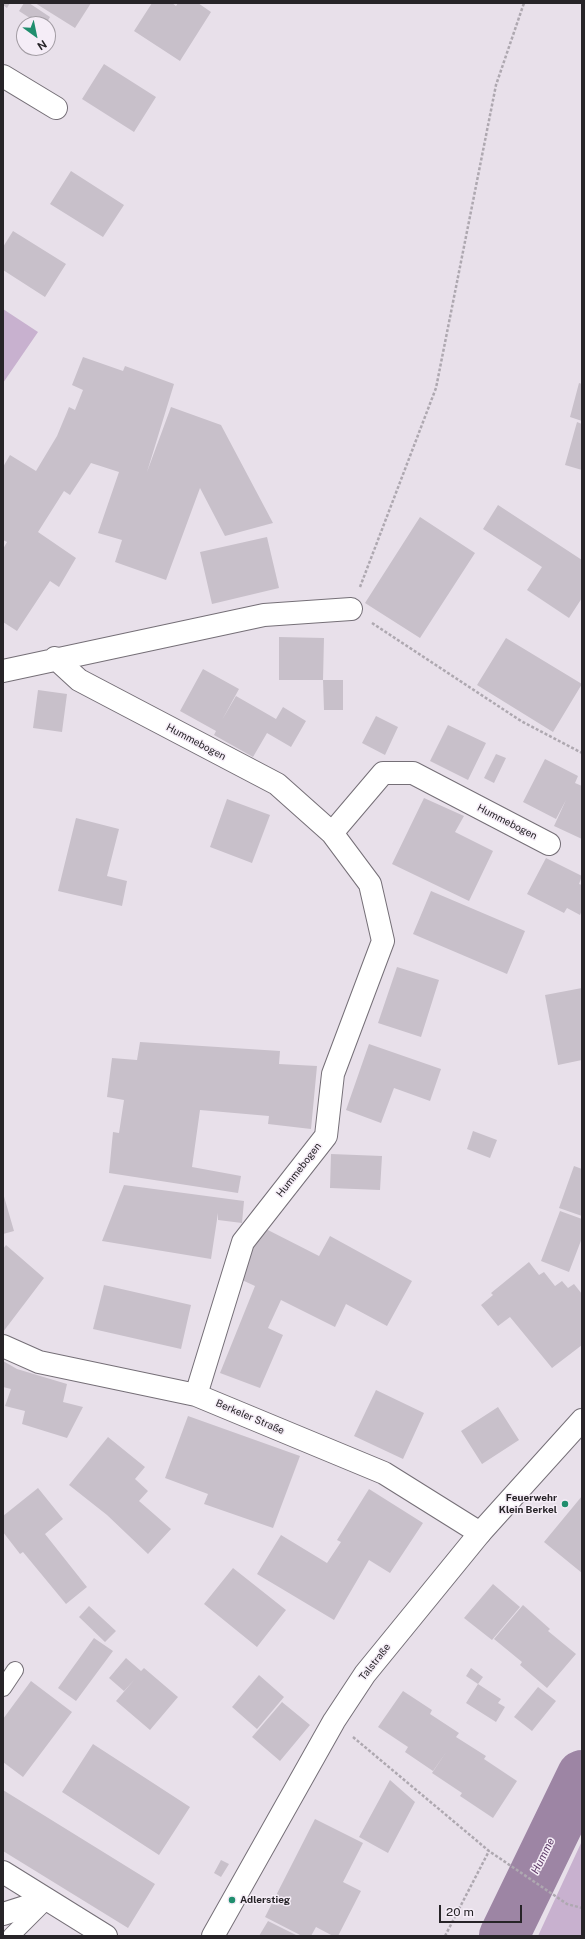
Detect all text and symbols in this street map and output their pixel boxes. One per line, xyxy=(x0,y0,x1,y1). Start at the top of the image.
north arrow xyxy=(16,16,56,56)
text: N xyxy=(35,38,49,53)
street label: Hummebogen xyxy=(164,721,228,763)
street label: Hummebogen xyxy=(475,802,539,842)
street label: Hummebogen xyxy=(274,1140,324,1200)
street label: Berkeler Straße xyxy=(214,1397,286,1437)
place label: Feuerwehr Klein Berkel xyxy=(499,1492,557,1516)
marker: Feuerwehr Klein Berkel xyxy=(560,1499,570,1509)
street label: Talstraße xyxy=(357,1641,393,1683)
water label: Humme xyxy=(529,1836,557,1876)
place label: Adlerstieg xyxy=(240,1894,290,1906)
marker: Adlerstieg xyxy=(227,1895,237,1905)
scale bar xyxy=(441,1897,524,1923)
text: 20 m xyxy=(446,1905,474,1919)

